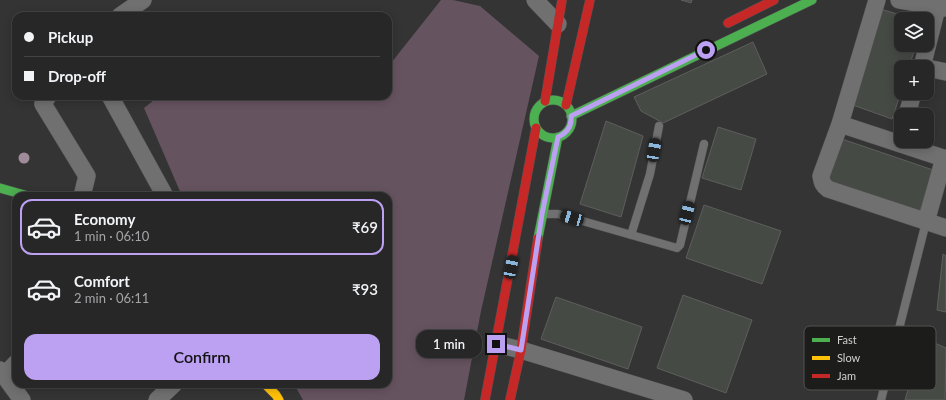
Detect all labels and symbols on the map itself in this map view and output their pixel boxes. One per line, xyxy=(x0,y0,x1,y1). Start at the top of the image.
route start xyxy=(697,41,715,59)
car xyxy=(646,137,662,163)
car xyxy=(678,200,696,226)
car xyxy=(559,209,585,227)
car xyxy=(503,254,519,280)
legend xyxy=(804,326,936,390)
callout: 1 min xyxy=(416,330,482,358)
text: Fast xyxy=(837,333,857,346)
route end xyxy=(487,335,505,353)
text: Slow xyxy=(837,351,861,364)
text: Jam xyxy=(837,369,856,382)

